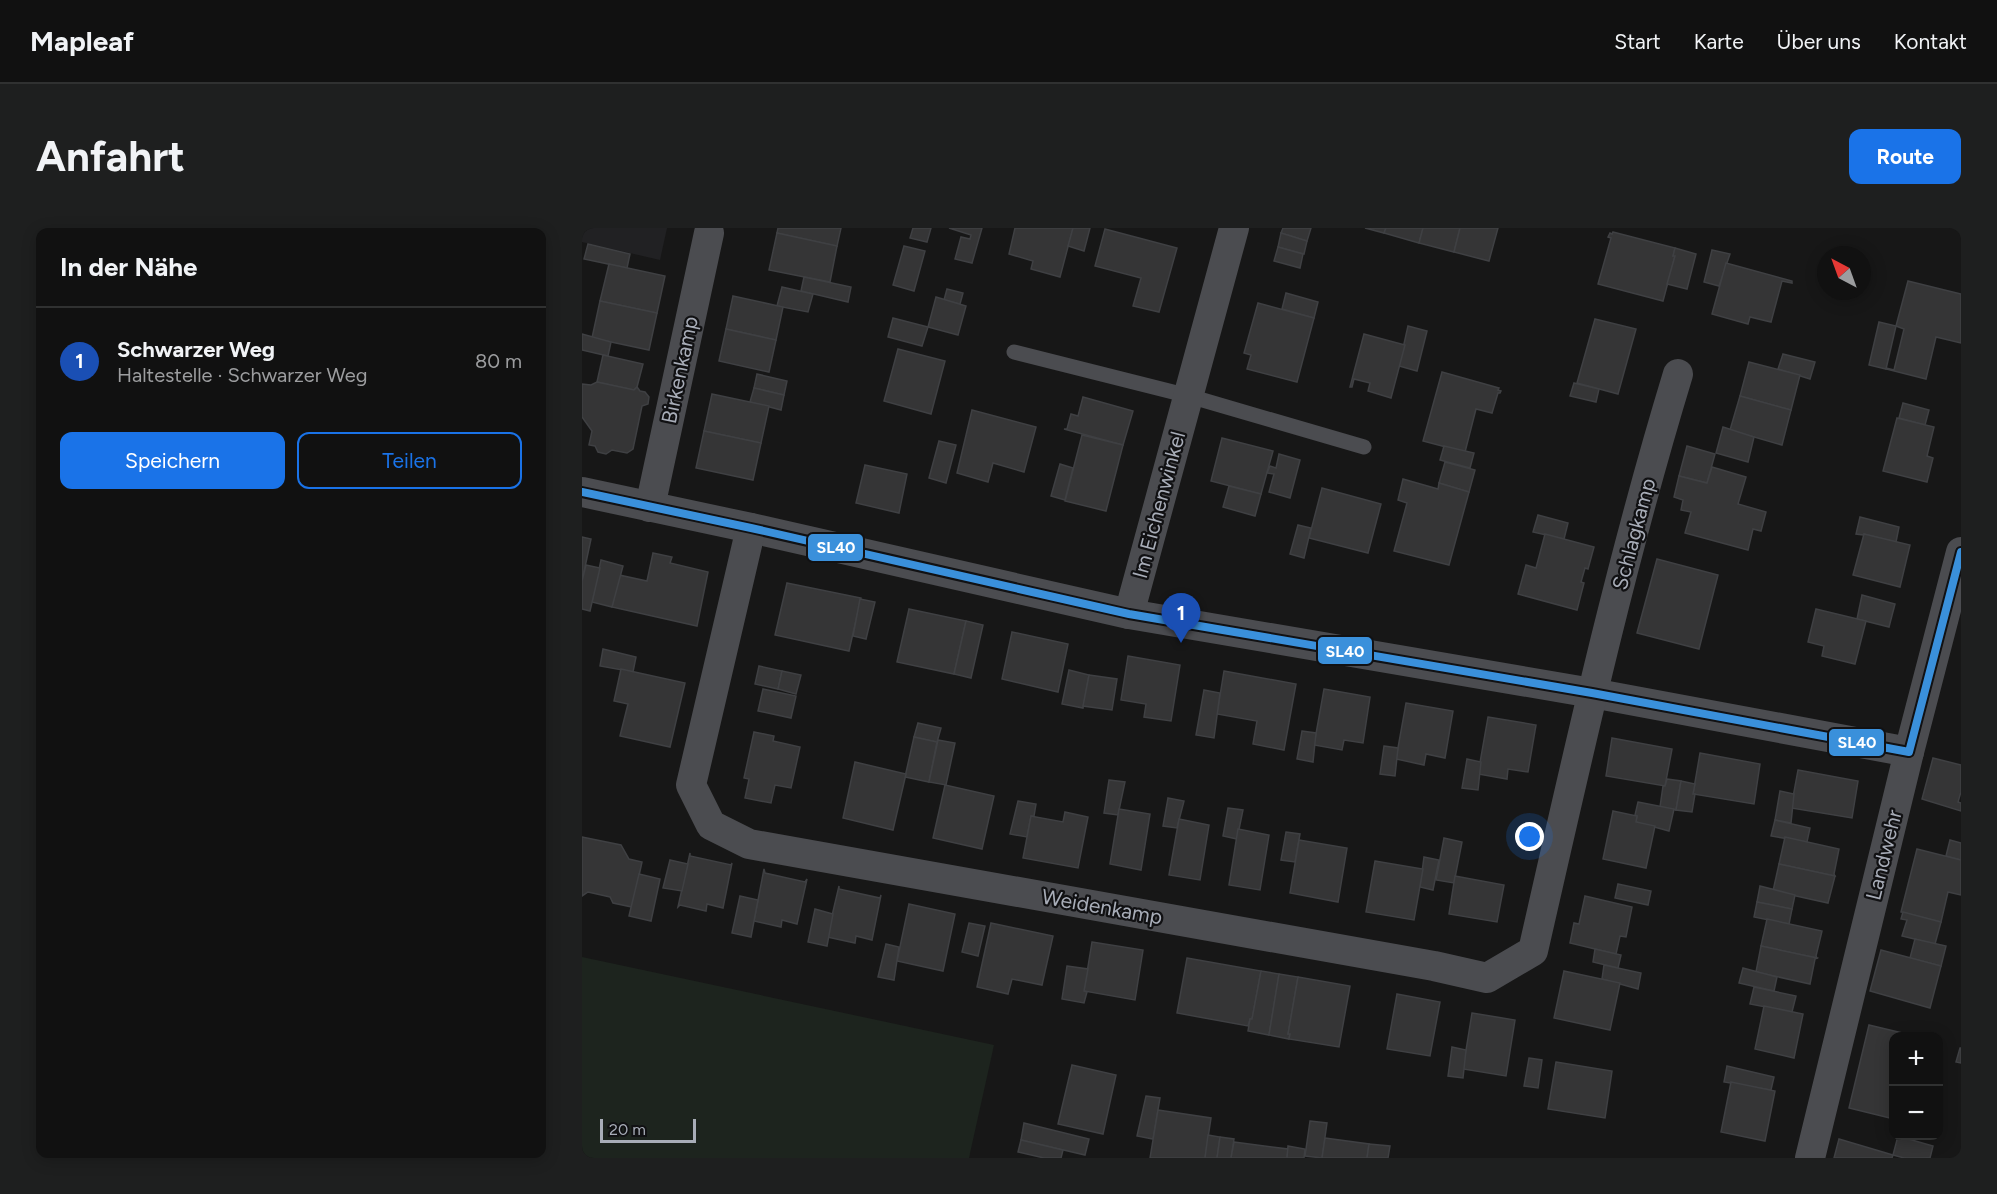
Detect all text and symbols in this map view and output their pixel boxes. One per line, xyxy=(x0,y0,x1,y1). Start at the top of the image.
text: Mapleaf xyxy=(30,24,134,58)
text: Start xyxy=(1614,29,1661,54)
text: Karte xyxy=(1694,29,1744,54)
text: Über uns xyxy=(1777,29,1861,54)
text: Kontakt xyxy=(1894,29,1967,54)
button: Route xyxy=(1849,129,1961,184)
text: Anfahrt xyxy=(36,131,185,182)
north arrow xyxy=(1817,246,1871,300)
text: In der Nähe xyxy=(60,251,197,283)
street label: Birkenkamp xyxy=(656,314,703,426)
text: Schwarzer Weg xyxy=(117,336,275,363)
text: 1 xyxy=(75,349,84,373)
text: 80 m xyxy=(475,349,522,373)
text: Haltestelle · Schwarzer Weg xyxy=(117,363,367,387)
street label: Im Eichenwinkel xyxy=(1127,429,1190,581)
button: Speichern xyxy=(60,432,285,489)
button: Teilen xyxy=(297,432,522,489)
street label: Schlagkamp xyxy=(1607,475,1660,592)
line badge: SL40 xyxy=(807,533,864,562)
text: SL40 xyxy=(817,538,855,557)
pin: 1 xyxy=(1162,594,1200,643)
line badge: SL40 xyxy=(1317,636,1373,665)
text: SL40 xyxy=(1326,642,1364,661)
line badge: SL40 xyxy=(1828,728,1885,757)
text: SL40 xyxy=(1838,733,1876,752)
street label: Landwehr xyxy=(1860,807,1907,903)
your location xyxy=(1515,822,1544,851)
street label: Weidenkamp xyxy=(1040,884,1164,929)
map controls xyxy=(1889,1032,1943,1140)
button: + xyxy=(1889,1032,1943,1086)
button: − xyxy=(1889,1086,1943,1140)
scale bar xyxy=(600,1116,696,1144)
text: 20 m xyxy=(609,1120,646,1139)

